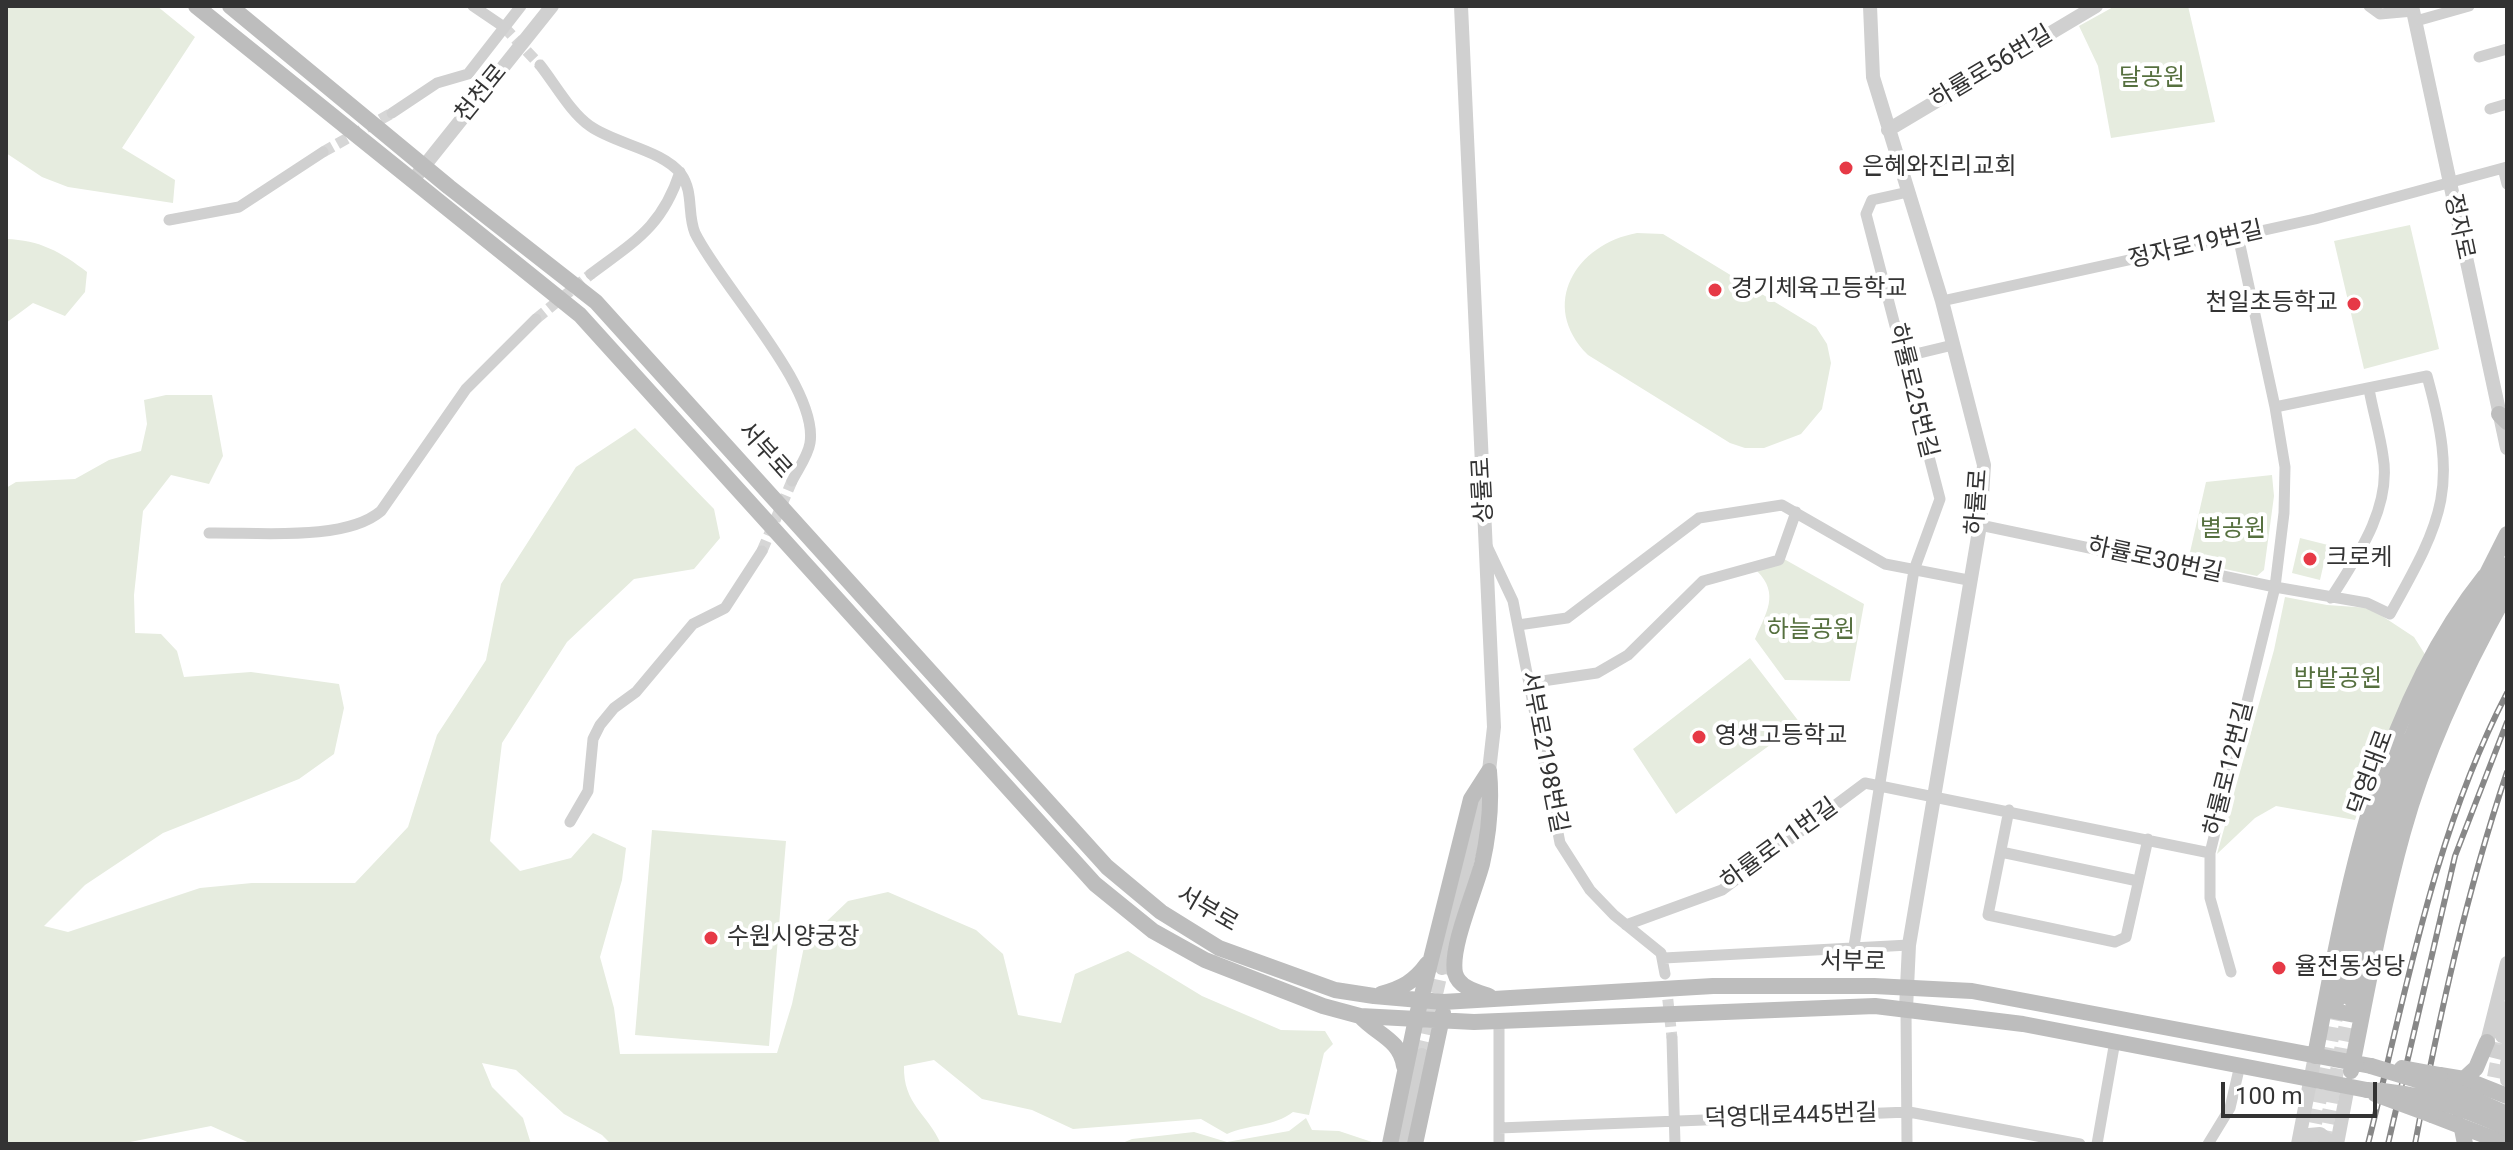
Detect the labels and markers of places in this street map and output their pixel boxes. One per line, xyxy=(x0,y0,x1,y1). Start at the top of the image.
place label: 은혜와진리교회 xyxy=(1862,154,2017,182)
marker: 은혜와진리교회 xyxy=(1837,159,1855,177)
place label: 경기체육고등학교 xyxy=(1731,276,1908,304)
marker: 경기체육고등학교 xyxy=(1706,281,1724,299)
place label: 천일초등학교 xyxy=(2206,290,2338,318)
marker: 천일초등학교 xyxy=(2345,295,2363,313)
place label: 크로케 xyxy=(2326,545,2392,573)
marker: 크로케 xyxy=(2301,550,2319,568)
place label: 영생고등학교 xyxy=(1715,723,1847,751)
marker: 영생고등학교 xyxy=(1690,728,1708,746)
place label: 수원시양궁장 xyxy=(727,924,859,952)
marker: 수원시양궁장 xyxy=(702,929,720,947)
place label: 율전동성당 xyxy=(2295,954,2405,982)
marker: 율전동성당 xyxy=(2270,959,2288,977)

